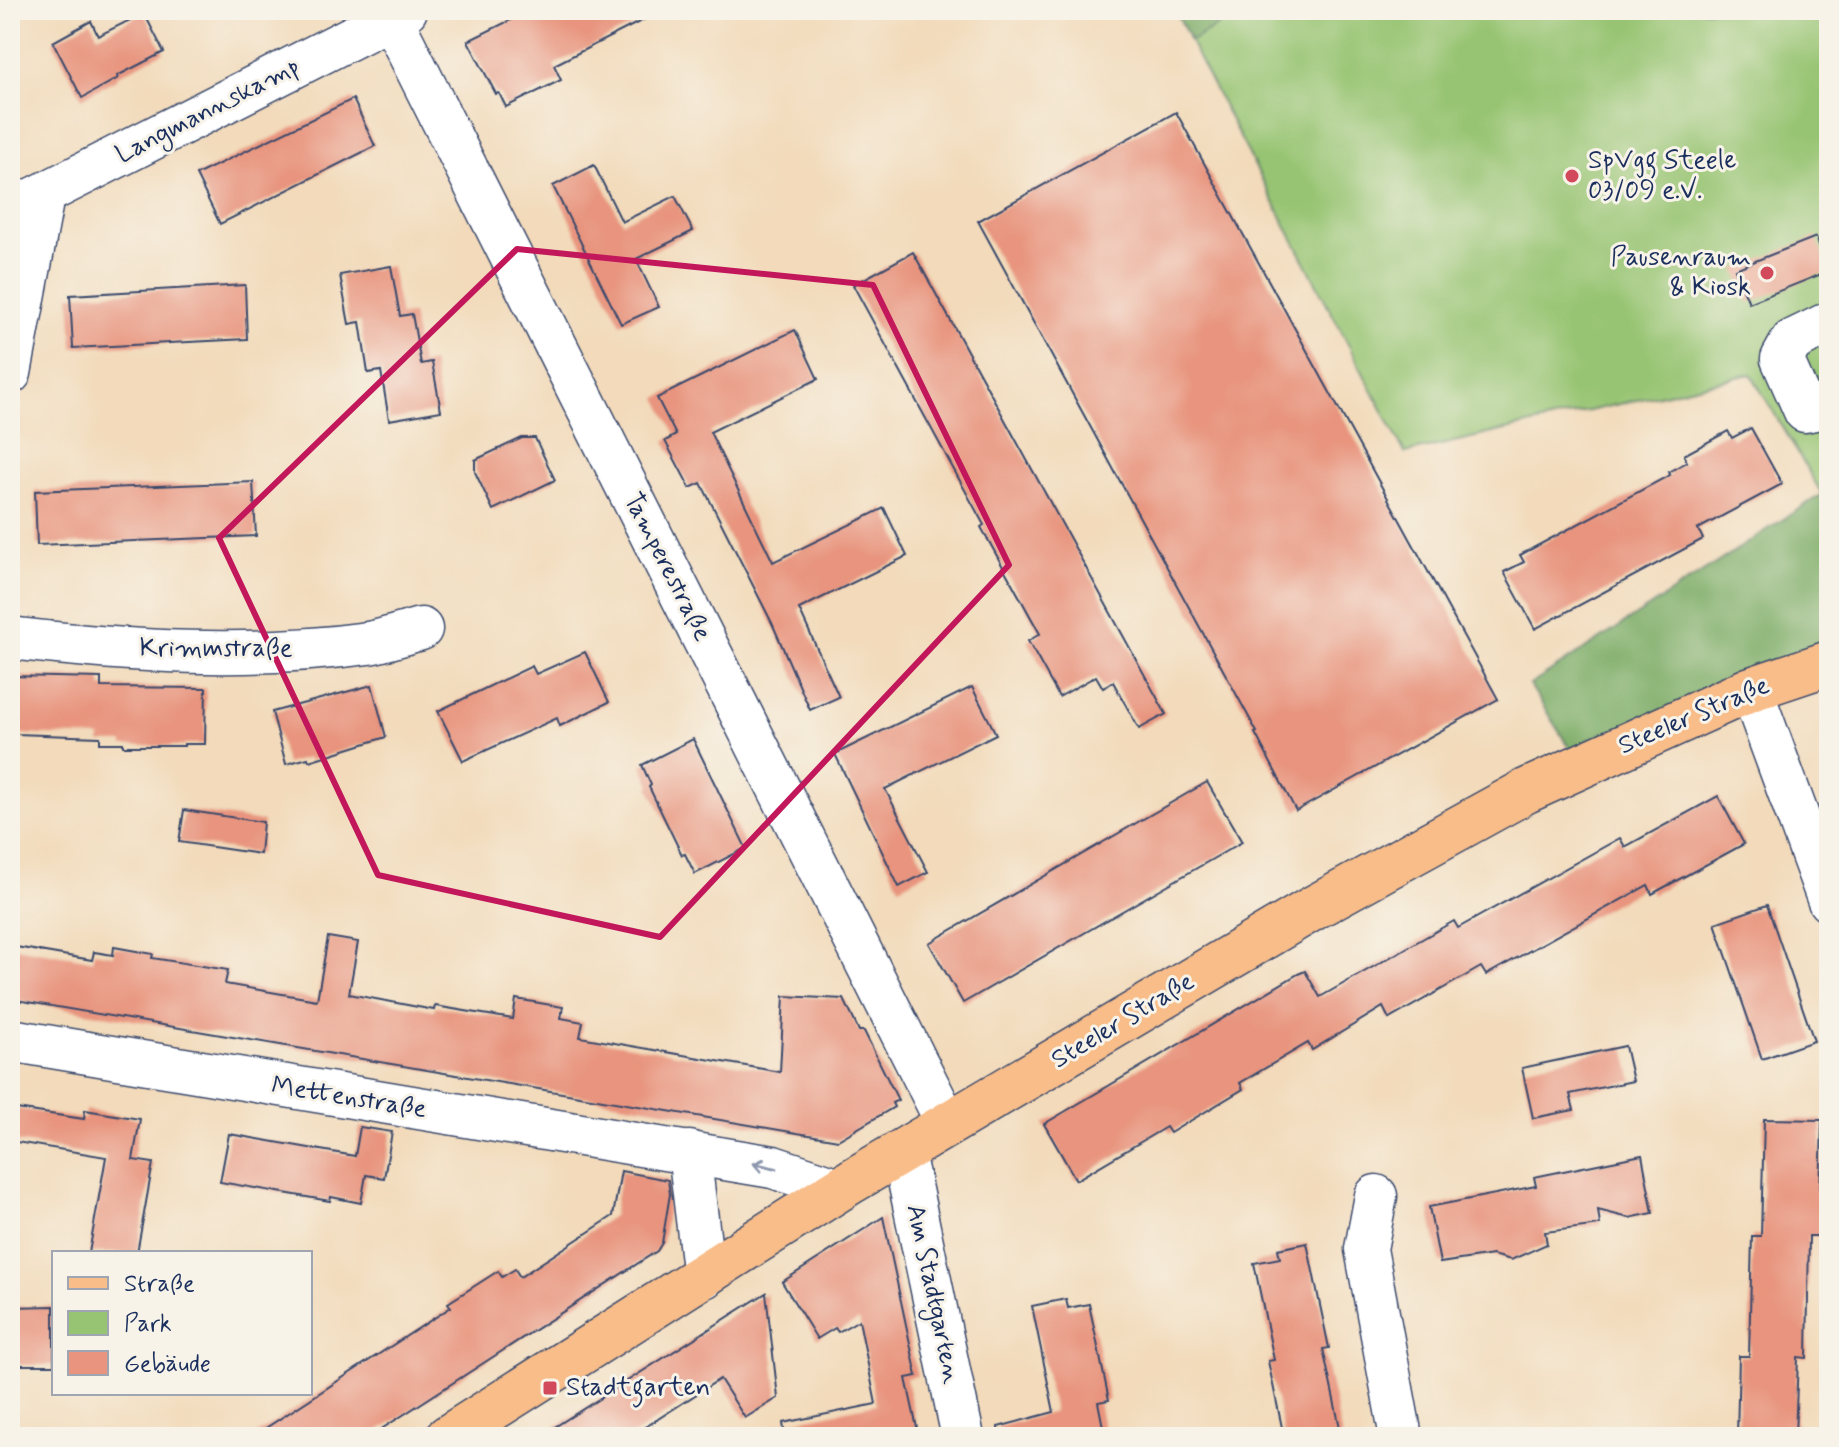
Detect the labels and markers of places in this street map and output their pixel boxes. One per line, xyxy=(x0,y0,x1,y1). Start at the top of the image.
place label: SpVgg Steele 03/09 e.V. xyxy=(1588,144,1736,208)
marker: SpVgg Steele 03/09 e.V. xyxy=(1563,167,1581,185)
place label: Pausenraum & Kiosk xyxy=(1611,241,1751,305)
marker: Pausenraum & Kiosk xyxy=(1758,264,1776,282)
place label: Stadtgarten xyxy=(566,1371,710,1408)
marker: Stadtgarten xyxy=(541,1379,559,1397)

